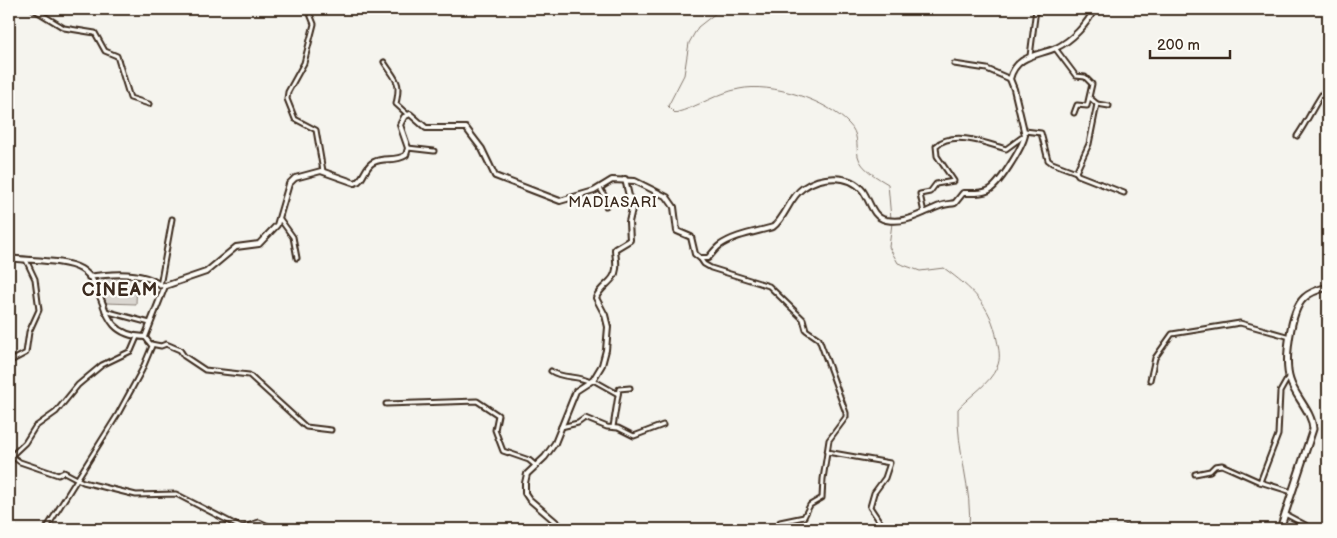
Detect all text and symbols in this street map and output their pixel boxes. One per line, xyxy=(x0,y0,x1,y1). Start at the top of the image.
scale bar xyxy=(1150,28,1230,60)
text: 200 m xyxy=(1157,36,1200,55)
district label: MADIASARI xyxy=(568,193,658,212)
district label: CINEAM xyxy=(82,280,158,301)

